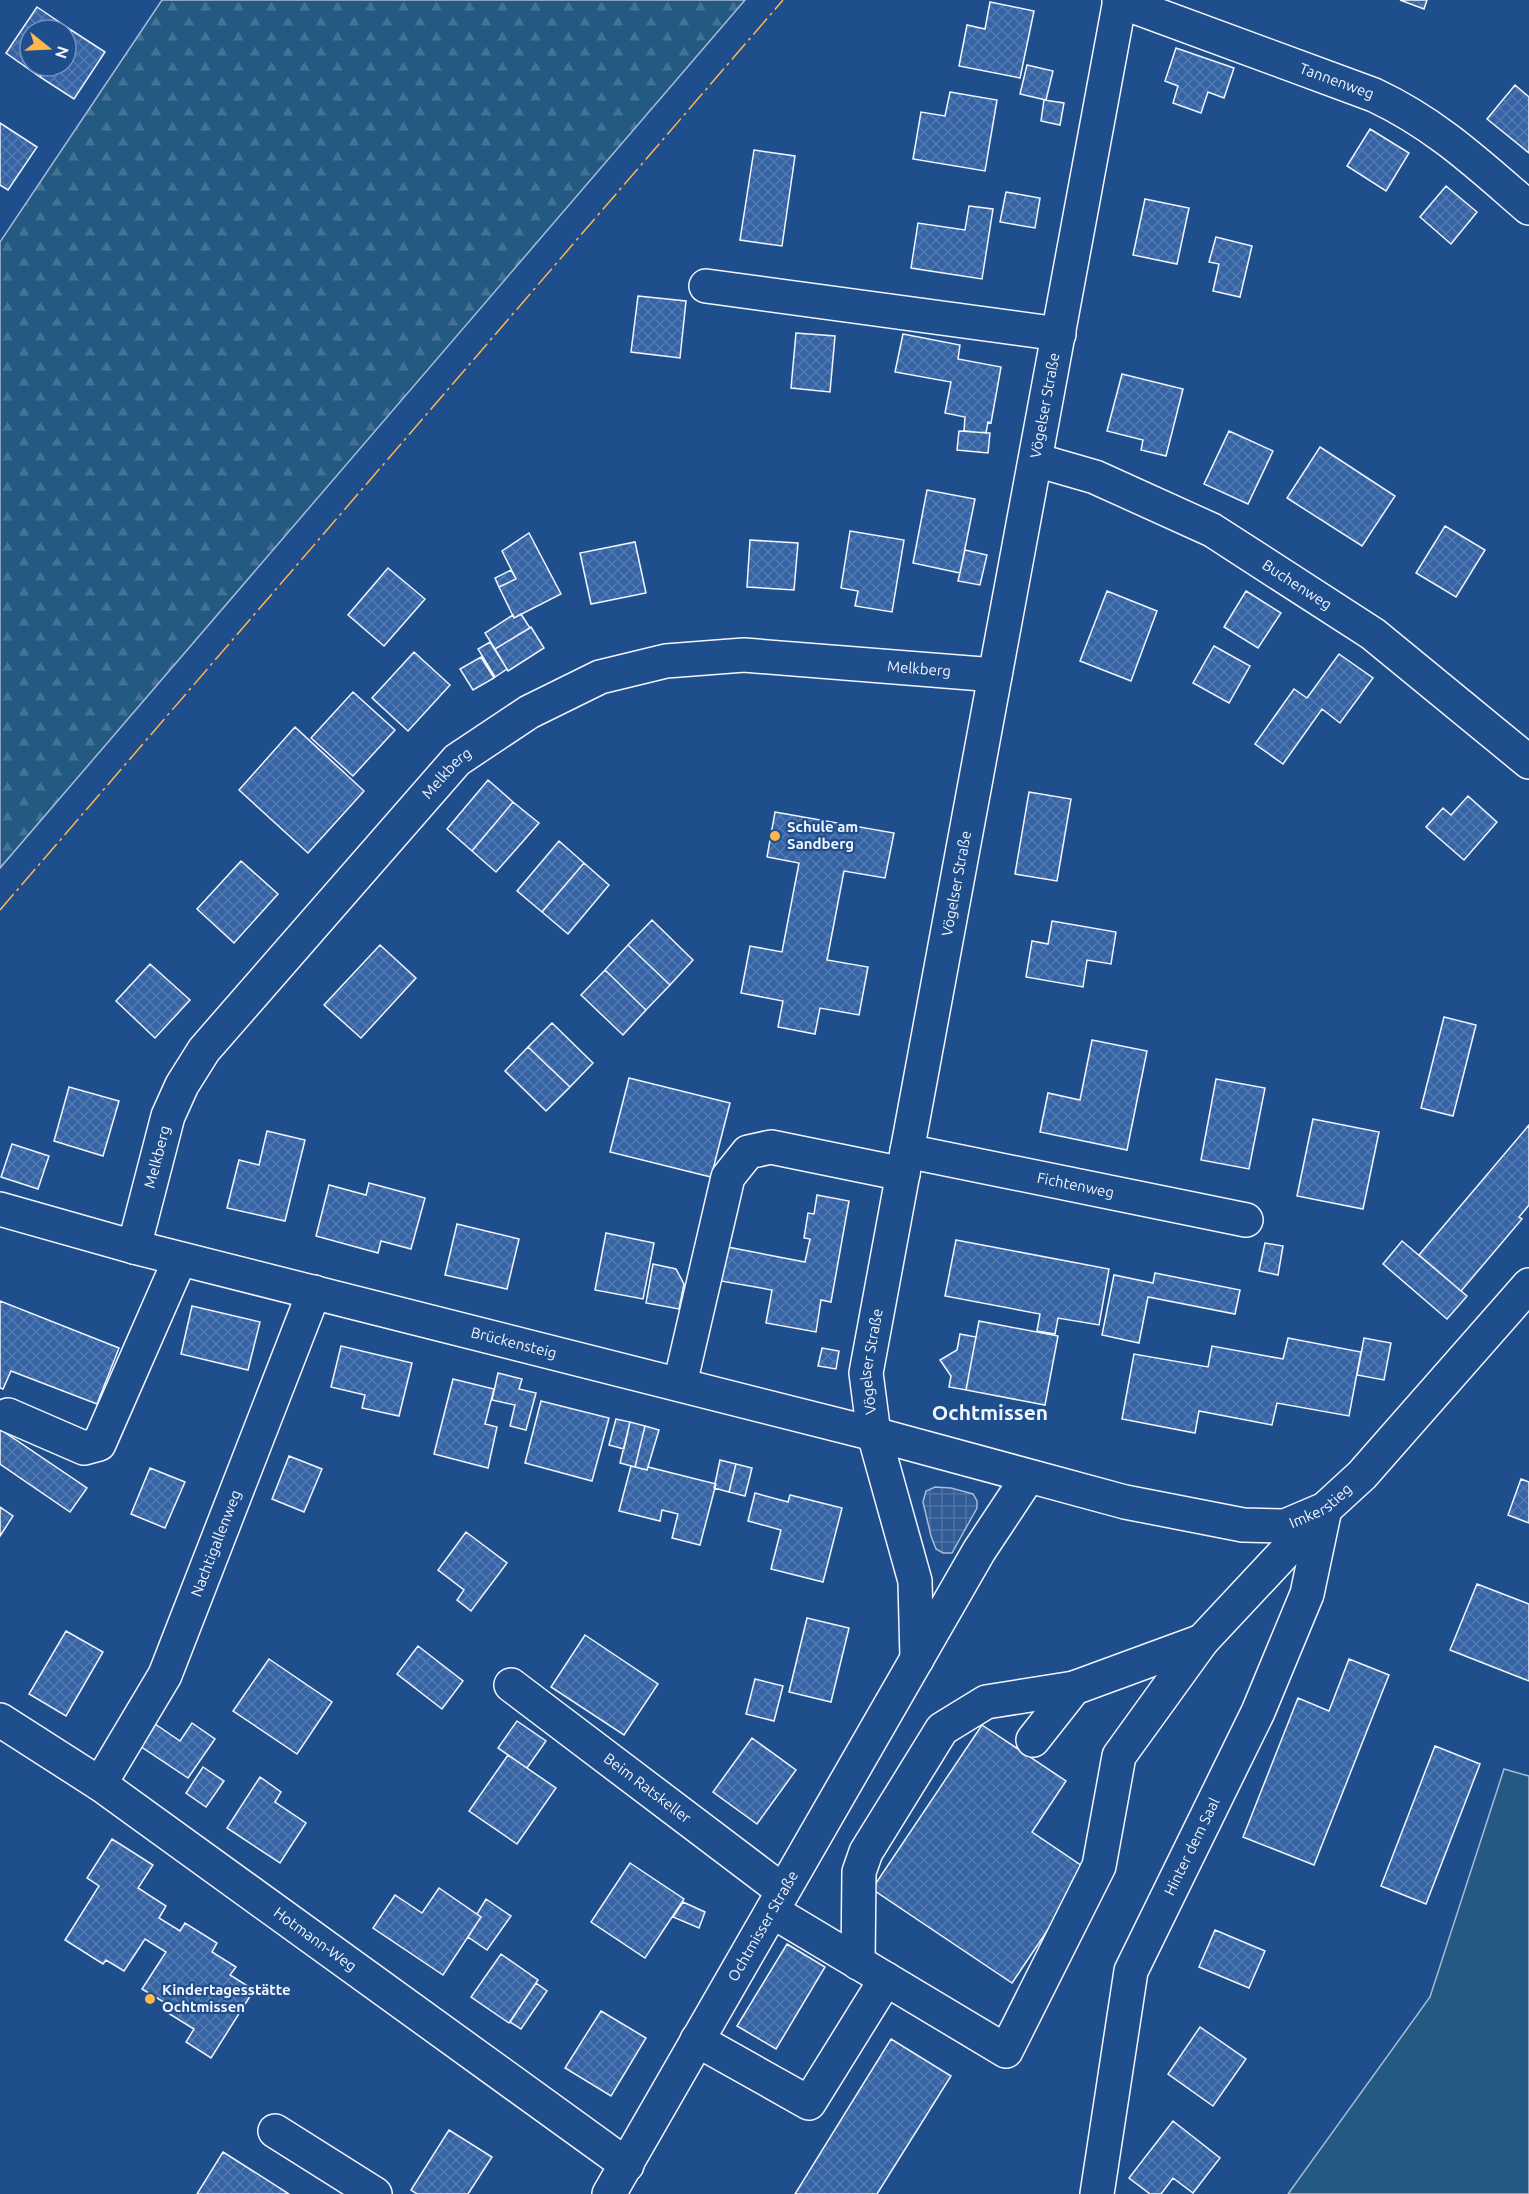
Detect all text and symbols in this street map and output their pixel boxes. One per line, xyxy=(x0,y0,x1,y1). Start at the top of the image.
north arrow xyxy=(18,18,78,78)
text: N xyxy=(52,44,73,61)
street label: Tannenweg xyxy=(1297,59,1376,102)
street label: Vögelser Straße xyxy=(1026,351,1063,460)
street label: Buchenweg xyxy=(1259,556,1335,613)
street label: Melkberg xyxy=(886,657,952,679)
street label: Melkberg xyxy=(418,744,474,802)
place label: Schule am Sandberg xyxy=(787,818,858,852)
marker: Schule am Sandberg xyxy=(768,829,782,843)
street label: Vögelser Straße xyxy=(938,829,974,938)
street label: Melkberg xyxy=(141,1124,173,1190)
street label: Fichtenweg xyxy=(1036,1169,1116,1201)
street label: Vögelser Straße xyxy=(857,1307,886,1416)
street label: Brückensteig xyxy=(469,1323,559,1361)
district label: Ochtmissen xyxy=(932,1400,1048,1424)
street label: Imkerstieg xyxy=(1287,1480,1355,1531)
street label: Nachtigallenweg xyxy=(187,1487,244,1599)
street label: Beim Ratskeller xyxy=(601,1749,695,1826)
street label: Hinter dem Saal xyxy=(1160,1795,1223,1898)
street label: Ochtmisser Straße xyxy=(724,1868,801,1984)
street label: Hotmann-Weg xyxy=(271,1903,360,1975)
place label: Kindertagesstätte Ochtmissen xyxy=(162,1981,291,2015)
marker: Kindertagesstätte Ochtmissen xyxy=(143,1992,157,2006)

